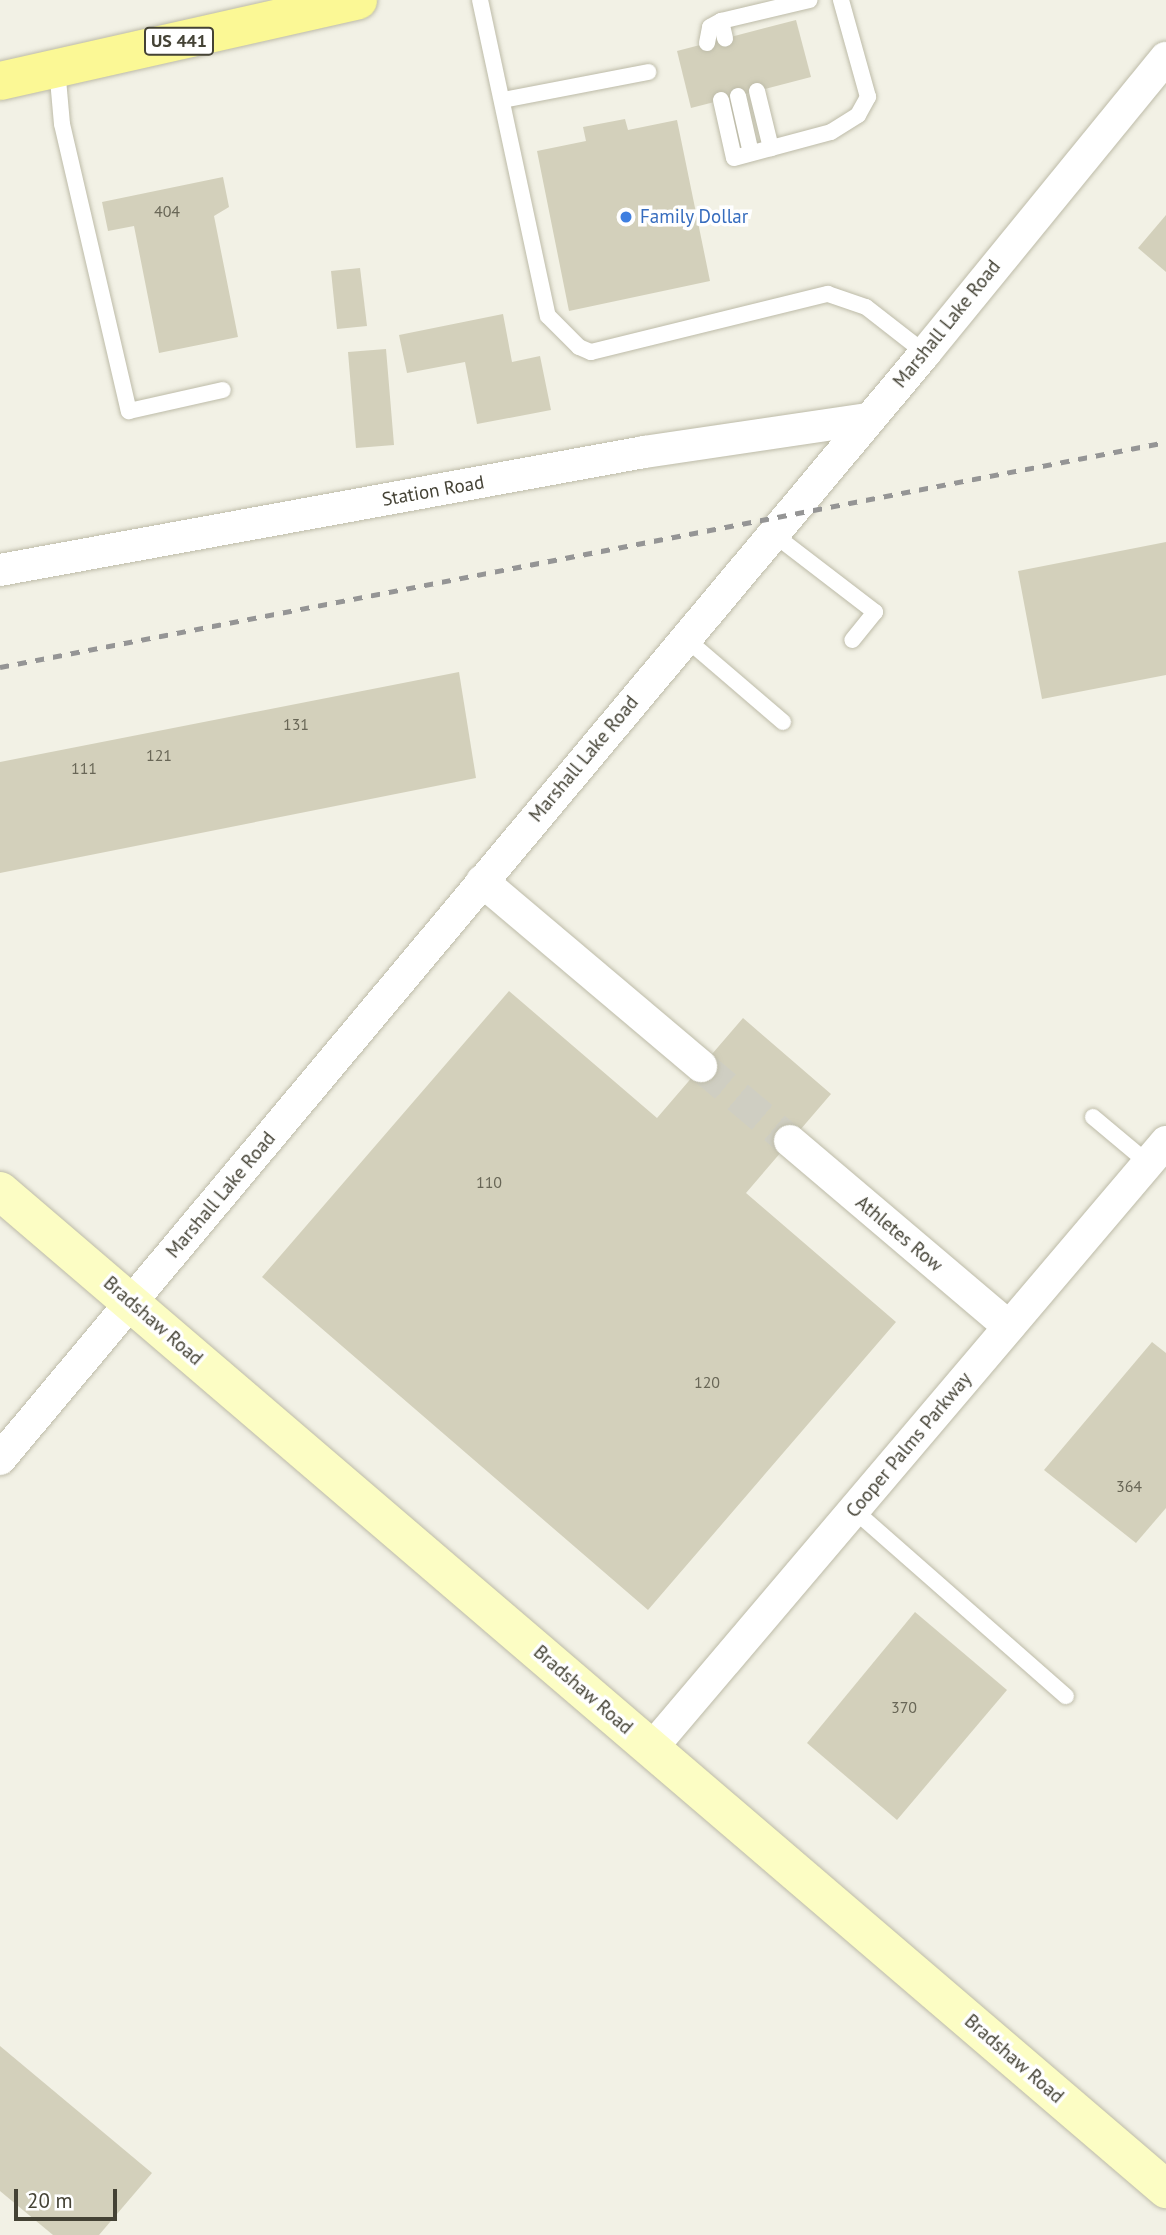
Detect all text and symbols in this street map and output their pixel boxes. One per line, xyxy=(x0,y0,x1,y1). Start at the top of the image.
road number: US 441 xyxy=(144,26,214,56)
house number: 404 xyxy=(154,201,180,221)
place label: Family Dollar xyxy=(640,206,749,228)
marker: Family Dollar xyxy=(618,209,634,225)
street label: Marshall Lake Road xyxy=(889,256,1005,392)
street label: Station Road xyxy=(380,471,486,511)
street label: Marshall Lake Road xyxy=(525,691,643,827)
house number: 131 xyxy=(283,714,309,734)
house number: 121 xyxy=(146,745,172,765)
house number: 111 xyxy=(71,758,97,778)
street label: Marshall Lake Road xyxy=(162,1127,280,1263)
house number: 110 xyxy=(476,1172,502,1192)
street label: Athletes Row xyxy=(851,1191,947,1277)
street label: Bradshaw Road xyxy=(99,1272,207,1370)
street label: Cooper Palms Parkway xyxy=(842,1368,976,1522)
house number: 120 xyxy=(694,1372,720,1392)
house number: 364 xyxy=(1116,1476,1142,1496)
street label: Bradshaw Road xyxy=(529,1641,637,1739)
house number: 370 xyxy=(891,1697,917,1717)
street label: Bradshaw Road xyxy=(960,2010,1068,2108)
scale bar xyxy=(18,2176,121,2220)
text: 20 m xyxy=(27,2187,73,2214)

